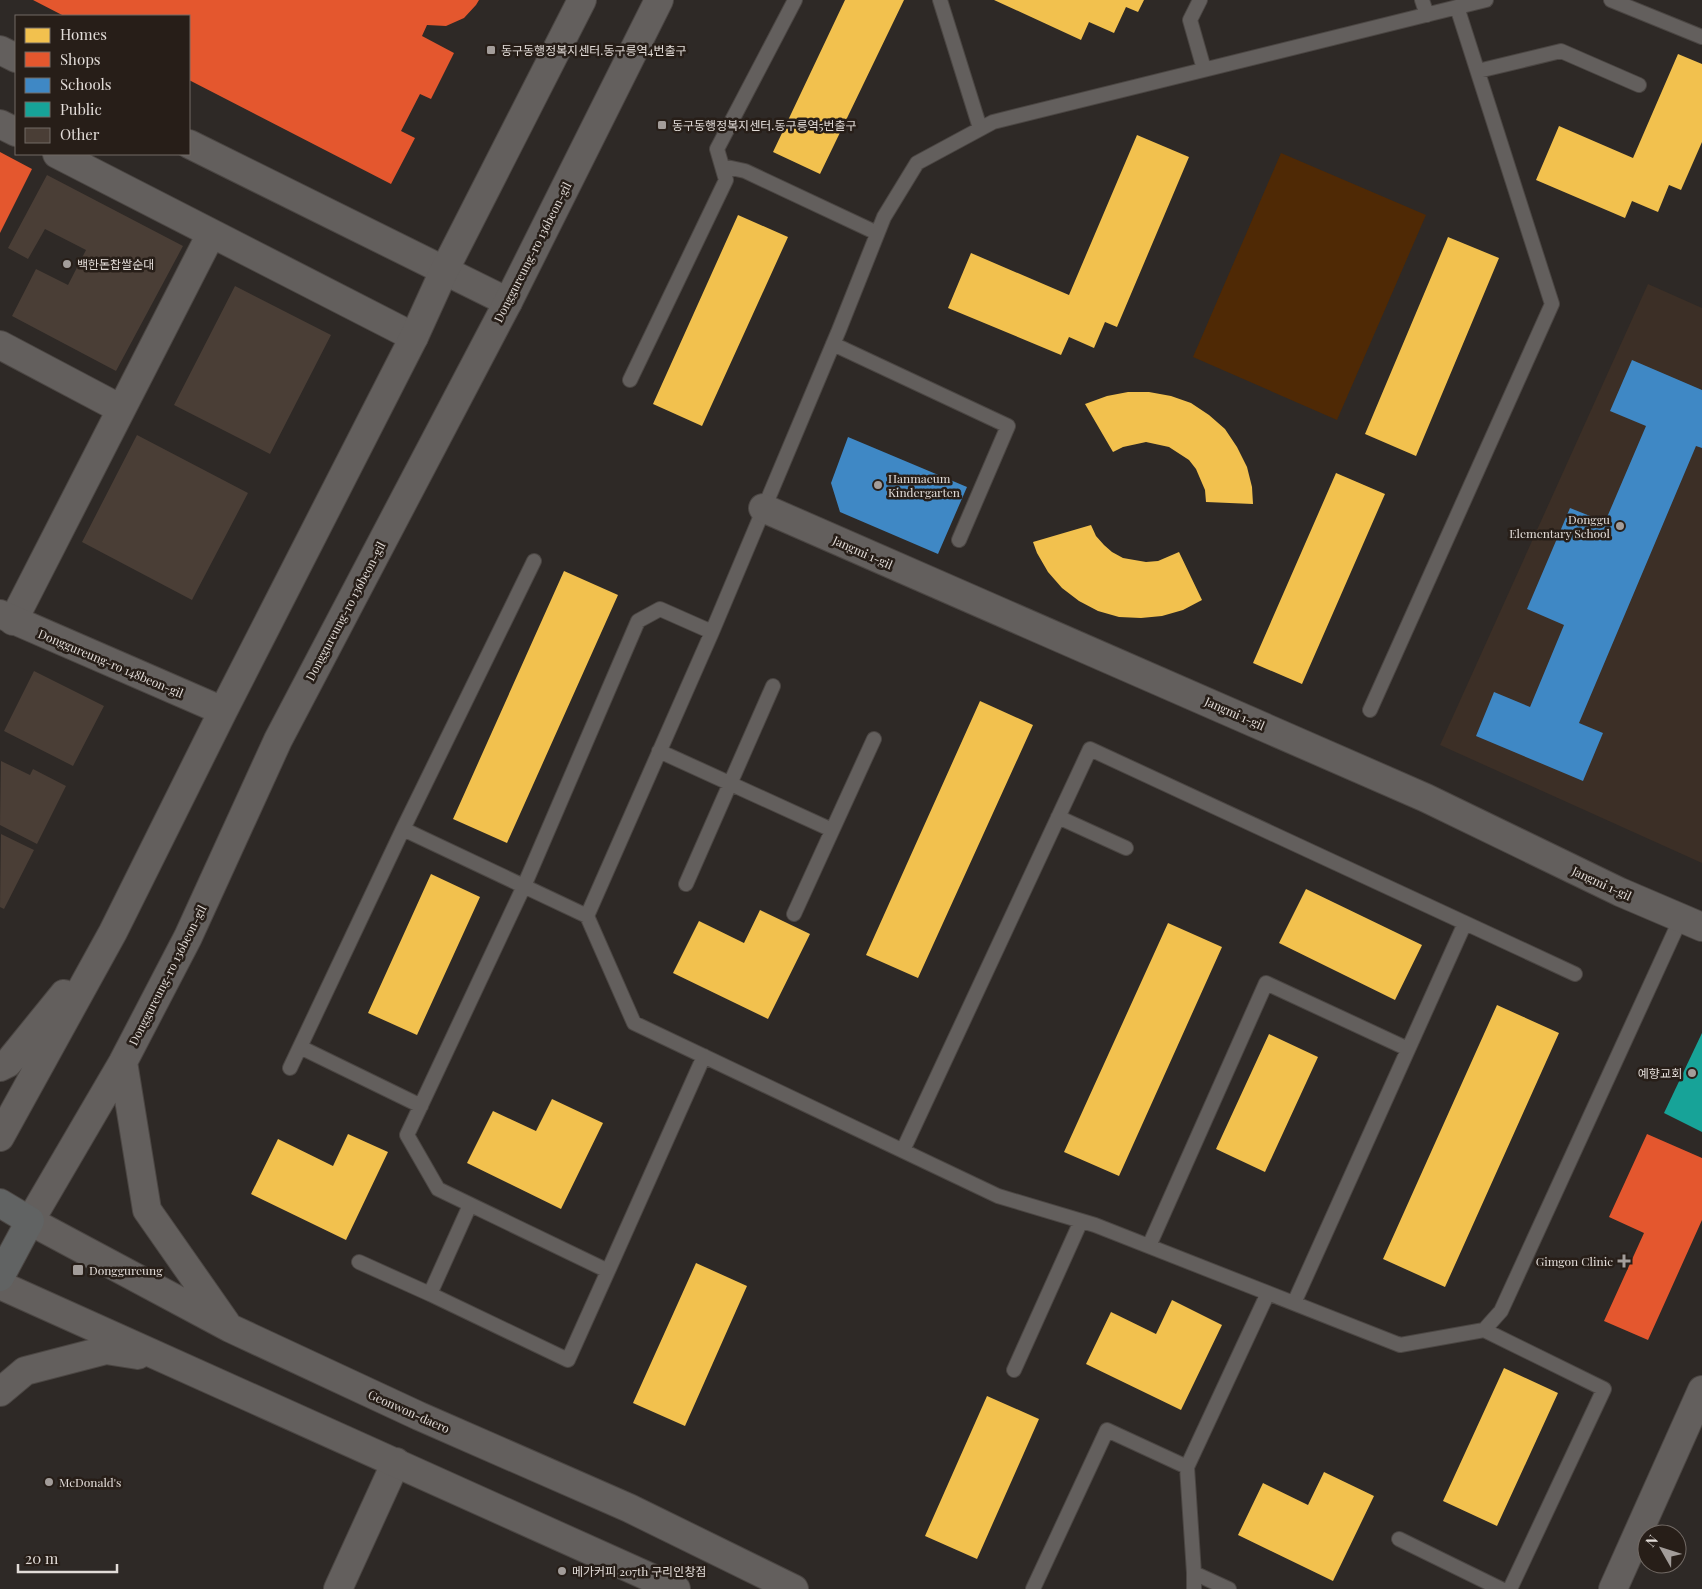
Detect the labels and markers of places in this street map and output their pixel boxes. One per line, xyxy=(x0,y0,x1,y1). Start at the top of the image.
place label: 동구동행정복지센터.동구릉역4번출구 xyxy=(501,42,687,58)
marker: 동구동행정복지센터.동구릉역4번출구 xyxy=(485,44,497,56)
place label: 동구동행정복지센터.동구릉역5번출구 xyxy=(672,117,857,133)
marker: 동구동행정복지센터.동구릉역5번출구 xyxy=(656,119,668,131)
place label: 백한돈찹쌀순대 xyxy=(77,256,154,272)
marker: 백한돈찹쌀순대 xyxy=(61,258,73,270)
place label: Hanmaeum Kindergarten xyxy=(888,470,960,500)
marker: Hanmaeum Kindergarten xyxy=(872,479,884,491)
place label: Donggu Elementary School xyxy=(1509,511,1611,541)
marker: Donggu Elementary School xyxy=(1614,520,1626,532)
place label: 예향교회 xyxy=(1638,1065,1682,1081)
marker: 예향교회 xyxy=(1686,1067,1698,1079)
place label: Gimgon Clinic xyxy=(1536,1253,1613,1269)
marker: Gimgon Clinic xyxy=(1617,1254,1631,1268)
place label: Donggureung xyxy=(89,1262,163,1278)
marker: Donggureung xyxy=(71,1263,85,1277)
place label: McDonald's xyxy=(59,1474,121,1490)
marker: McDonald's xyxy=(43,1476,55,1488)
place label: 메가커피 207th 구리인창점 xyxy=(572,1563,706,1579)
marker: 메가커피 207th 구리인창점 xyxy=(556,1565,568,1577)

